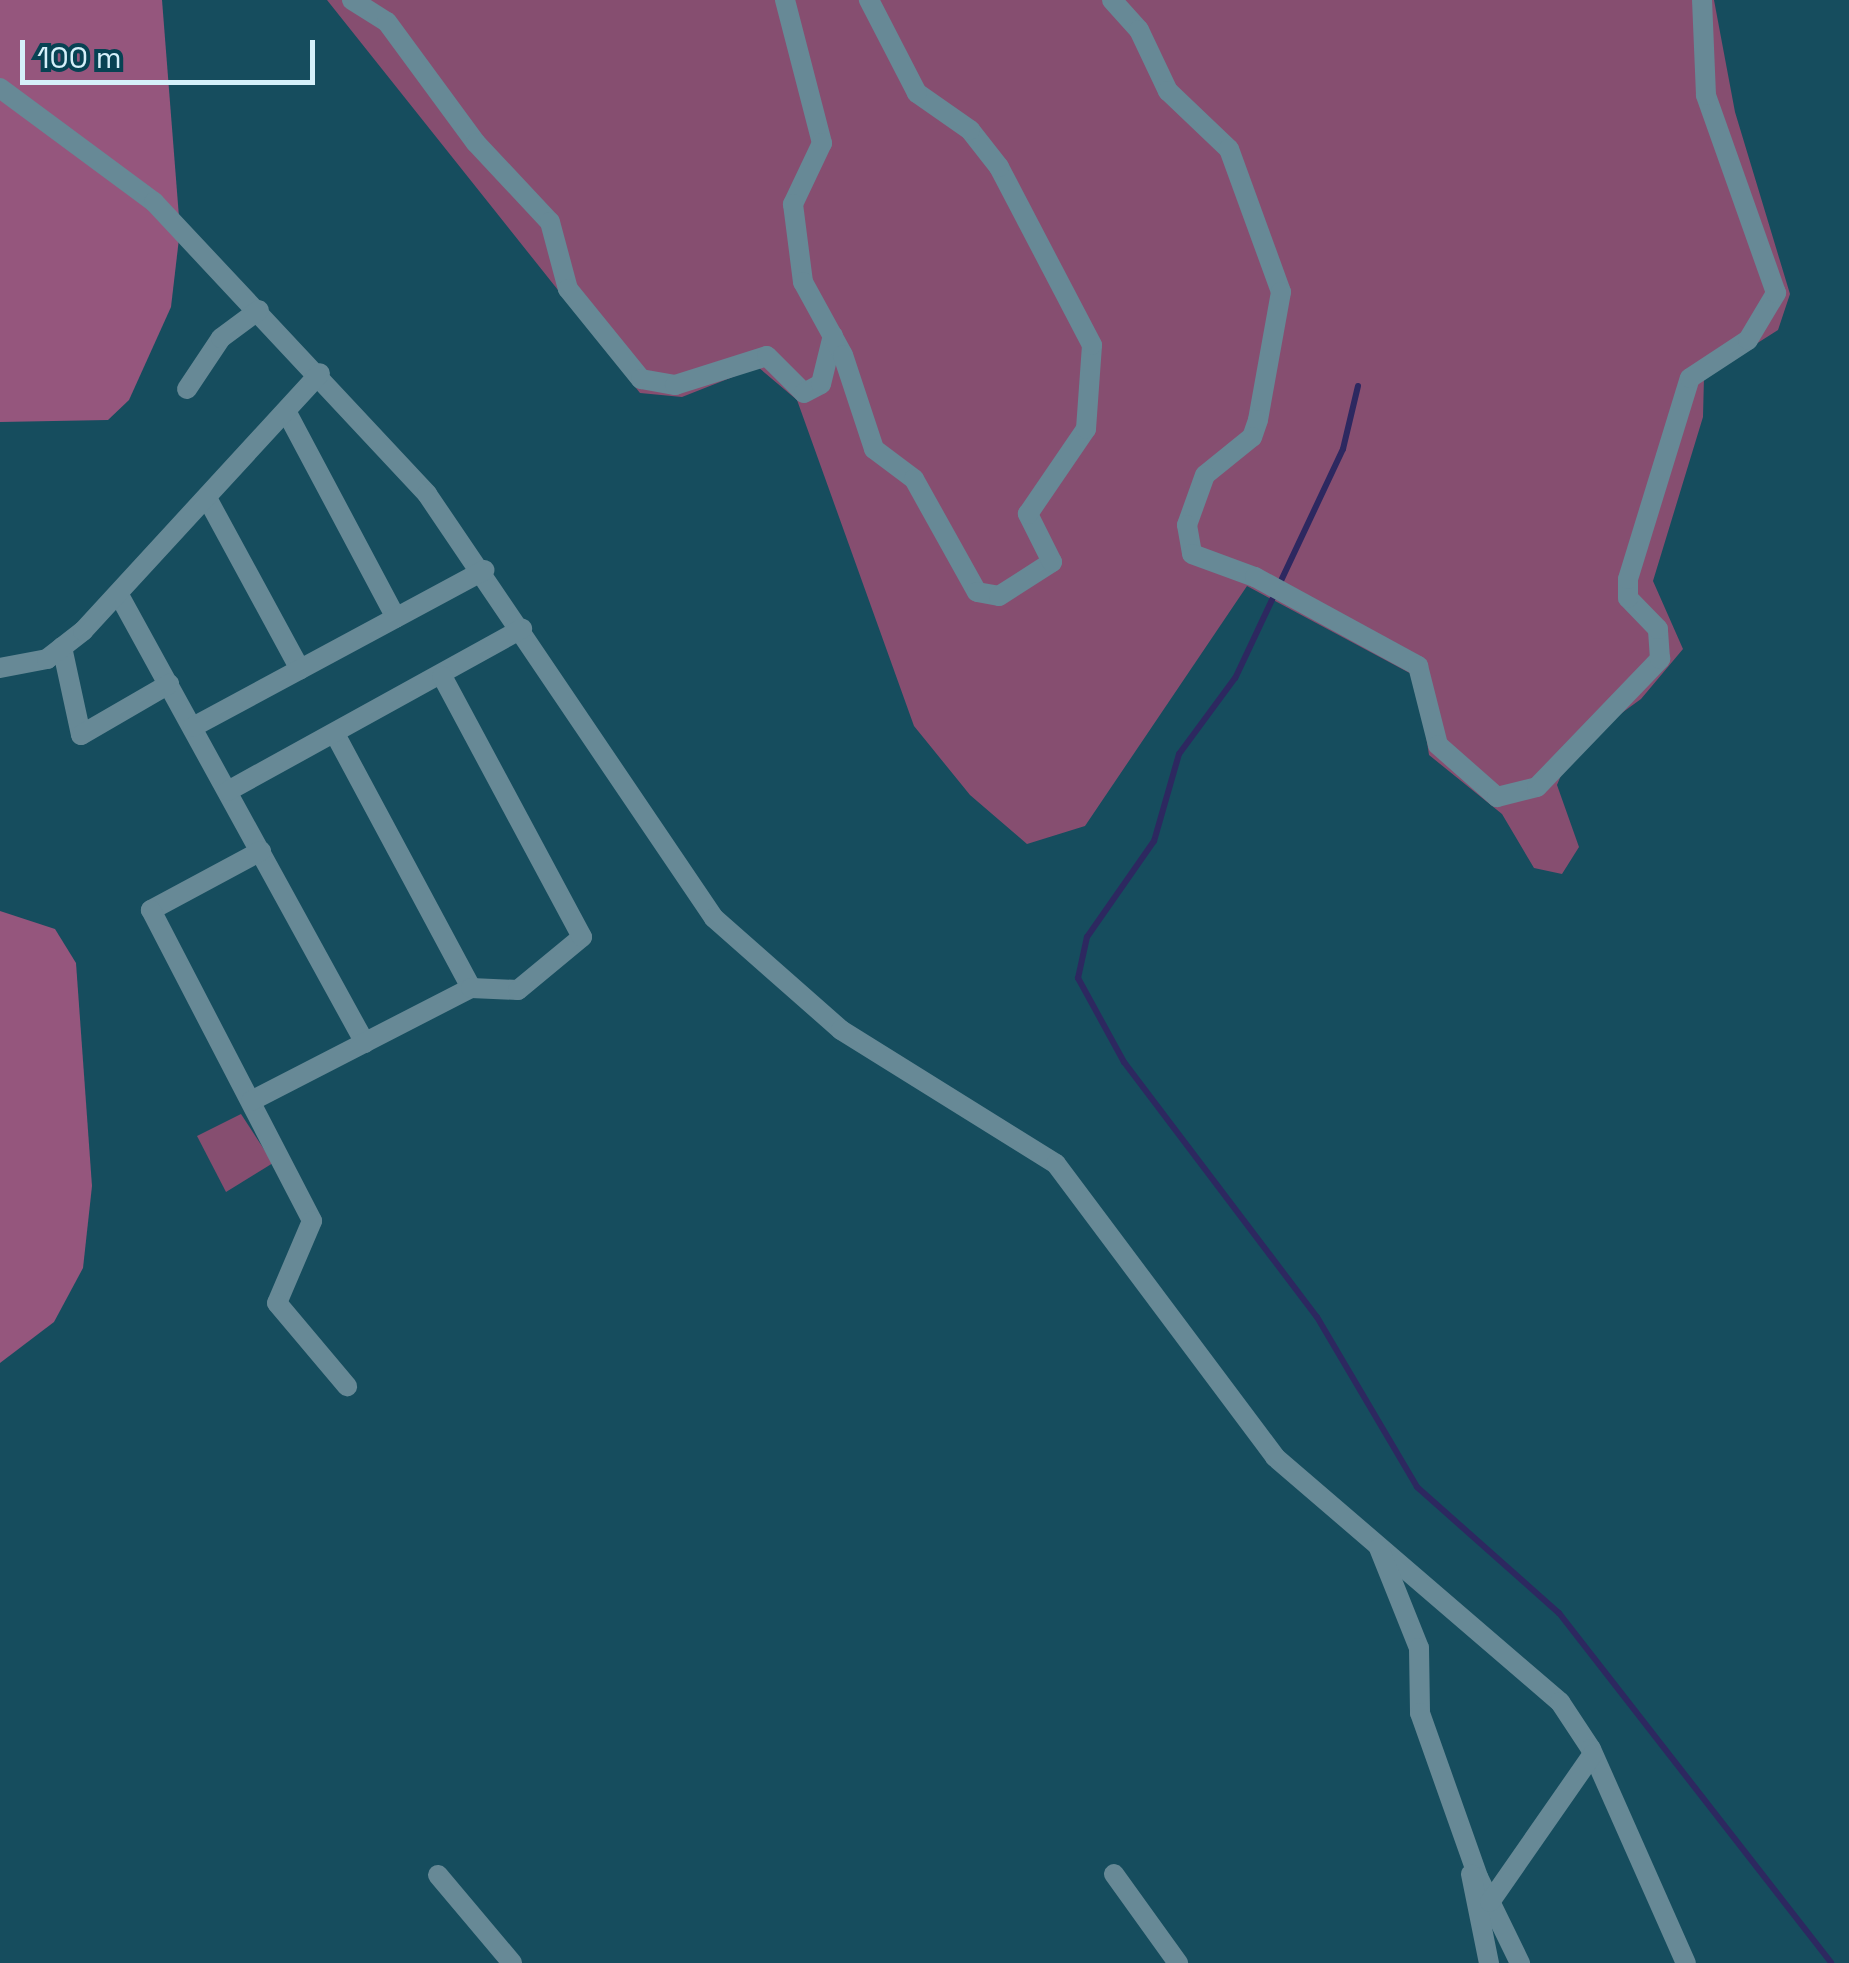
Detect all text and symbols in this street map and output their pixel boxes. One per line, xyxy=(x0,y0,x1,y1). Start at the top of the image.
scale bar xyxy=(25,20,320,82)
text: 100 m xyxy=(37,38,122,77)

